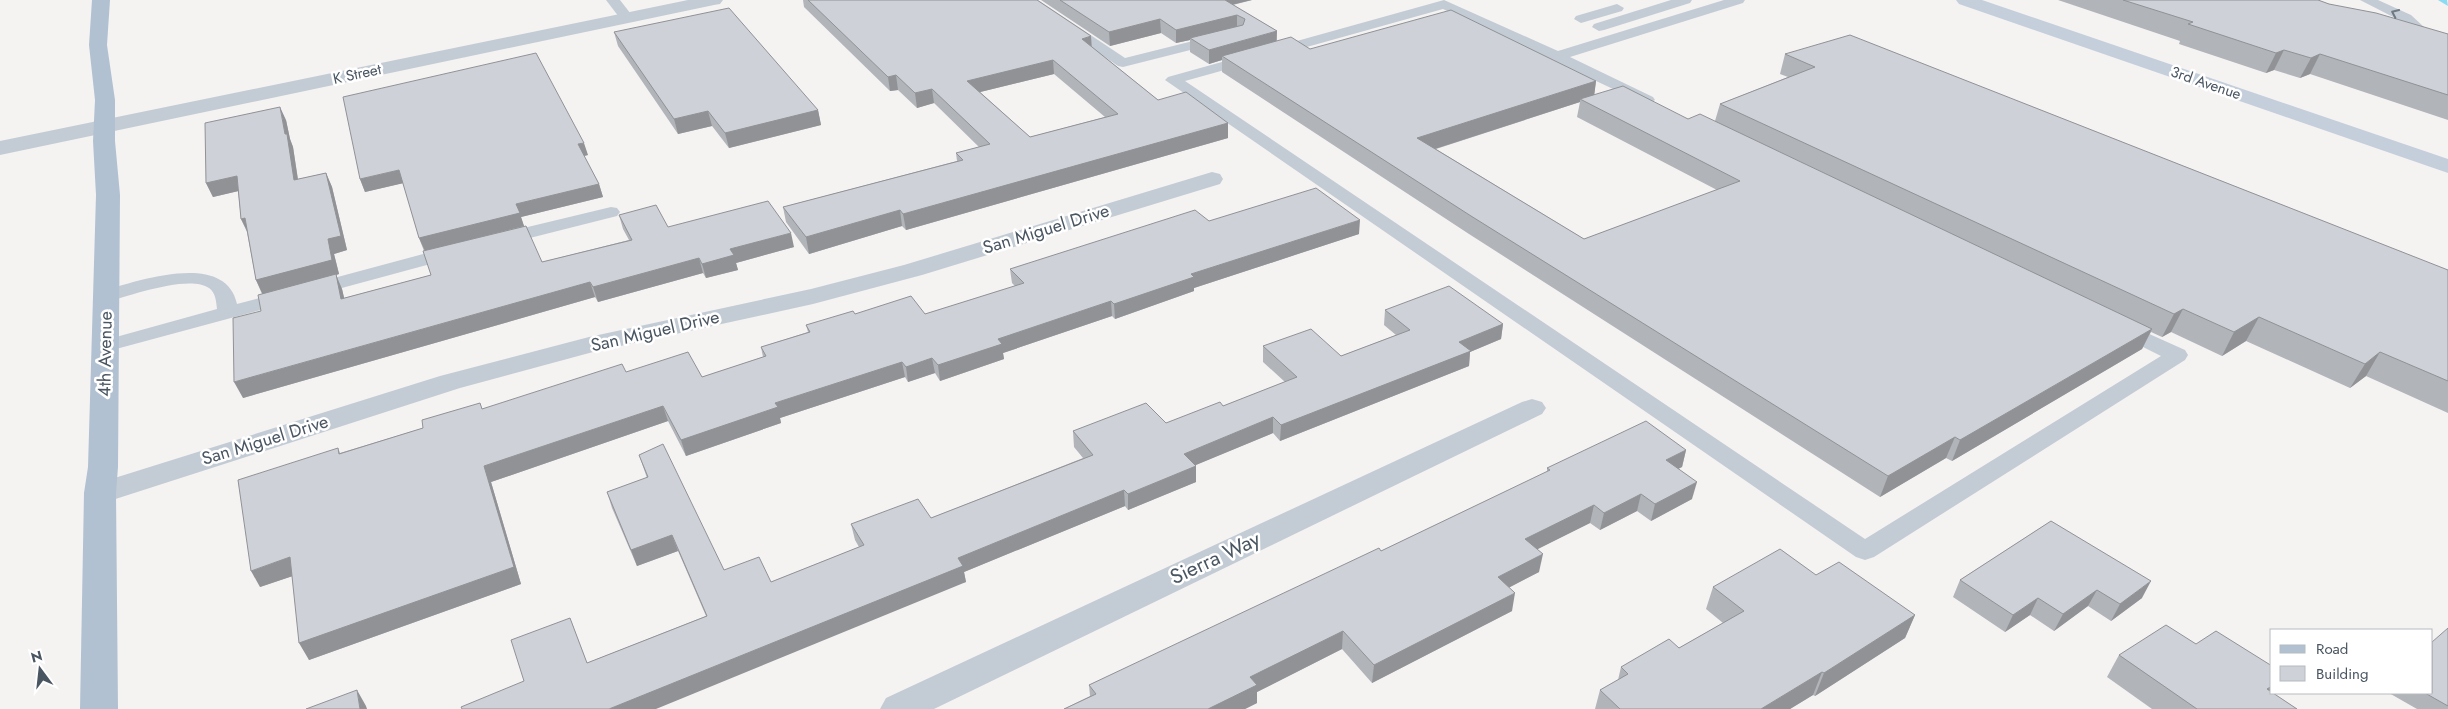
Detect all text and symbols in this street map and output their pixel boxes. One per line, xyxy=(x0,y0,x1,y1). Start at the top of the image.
one-way arrow xyxy=(2391,9,2400,19)
street label: K Street xyxy=(331,58,384,90)
street label: 3rd Avenue xyxy=(2168,61,2244,105)
street label: San Miguel Drive xyxy=(979,197,1113,261)
street label: San Miguel Drive xyxy=(588,304,722,358)
street label: 4th Avenue xyxy=(91,311,119,397)
street label: San Miguel Drive xyxy=(198,408,332,472)
street label: Sierra Way xyxy=(1165,524,1266,592)
legend xyxy=(2270,629,2433,694)
text: Road xyxy=(2316,638,2348,660)
north arrow xyxy=(15,644,65,694)
text: N xyxy=(29,645,45,668)
text: Building xyxy=(2316,663,2368,685)

